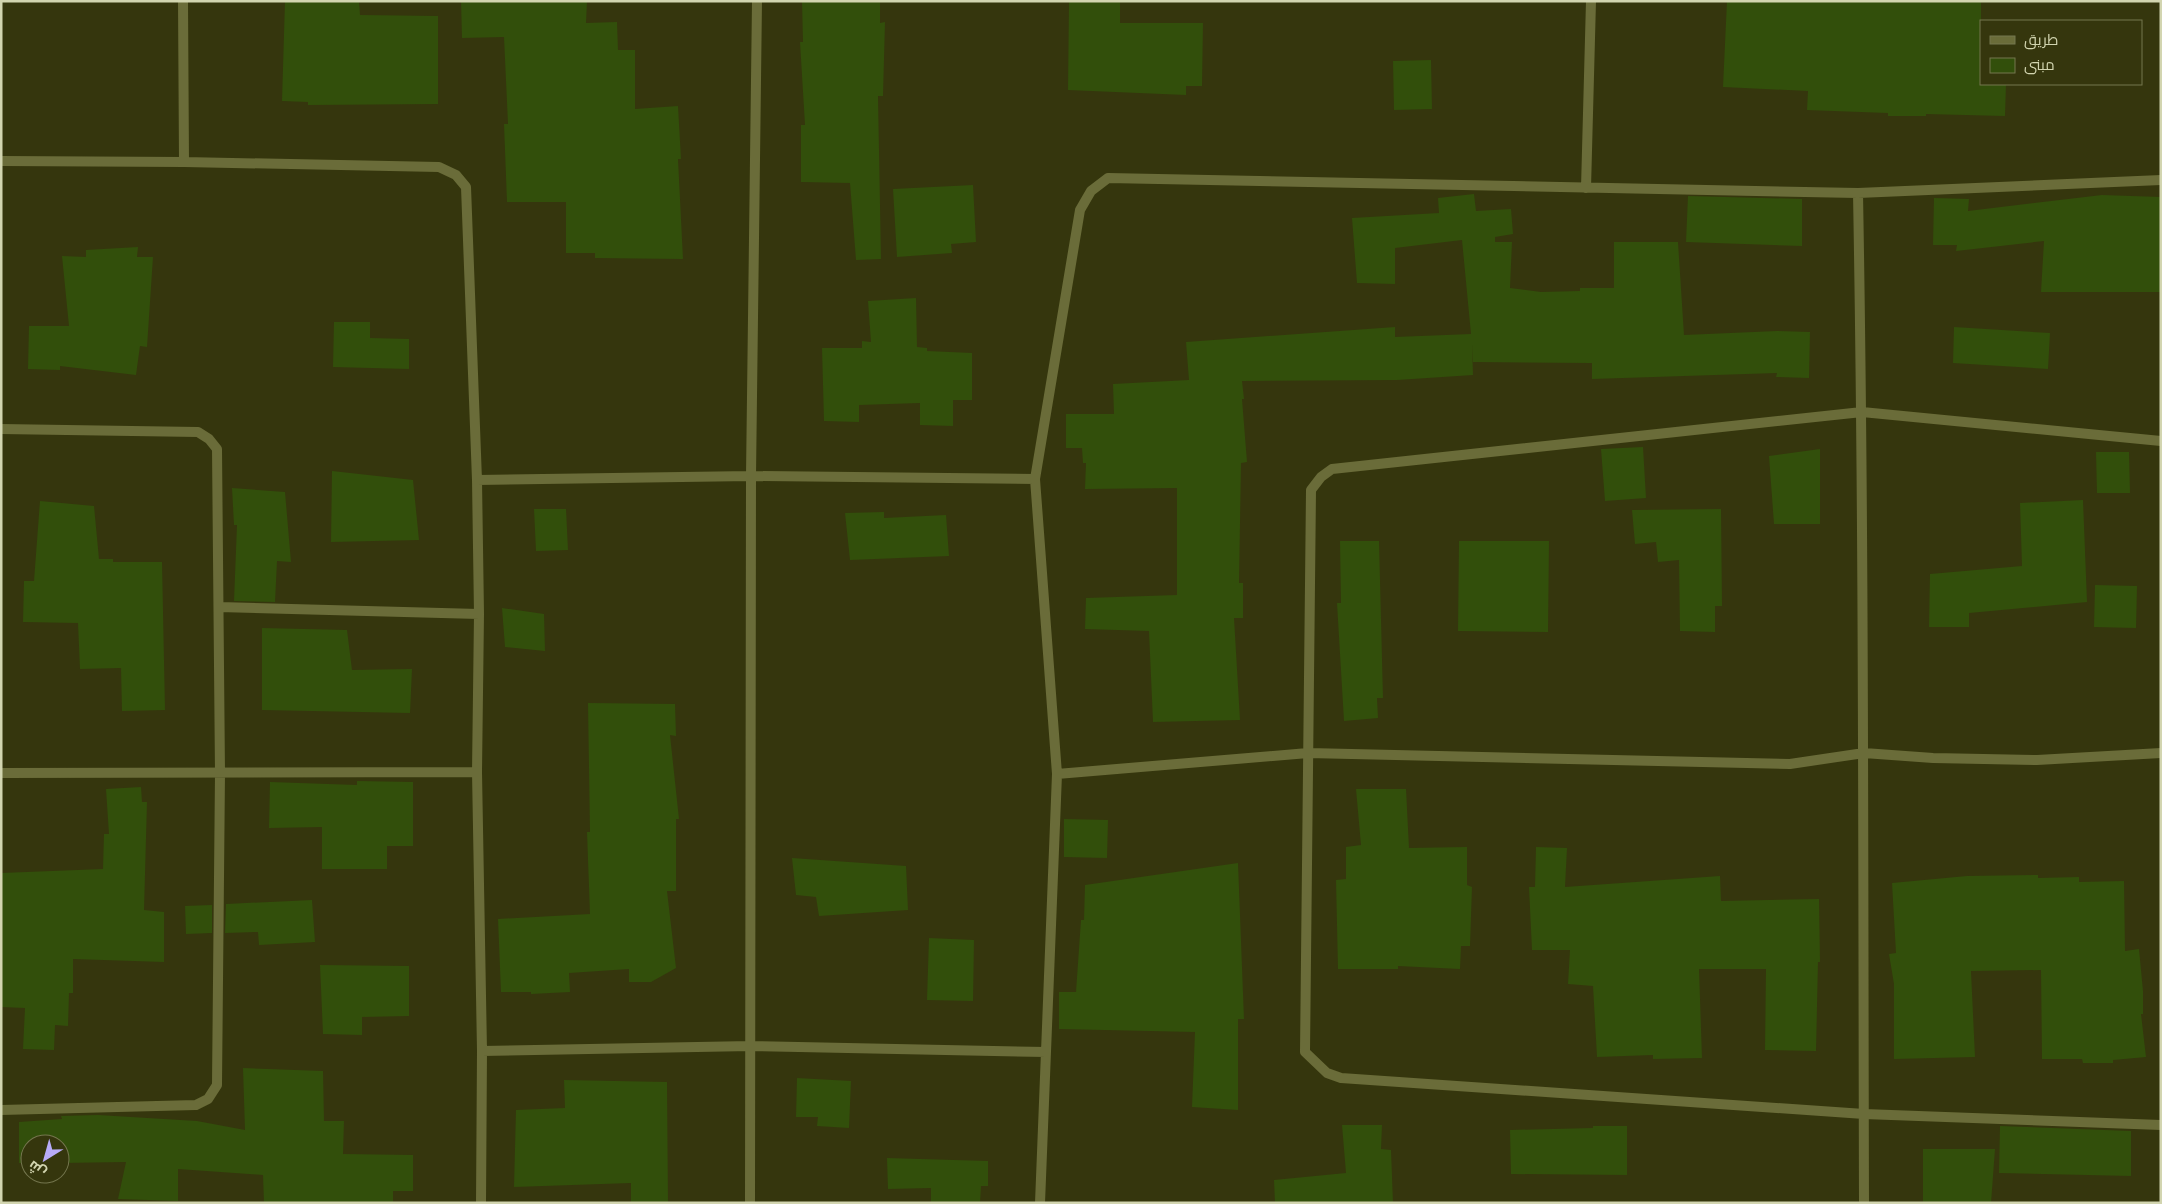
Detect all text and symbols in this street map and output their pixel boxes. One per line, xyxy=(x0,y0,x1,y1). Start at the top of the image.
legend xyxy=(1980,20,2142,85)
text: طريق xyxy=(2024,28,2058,51)
text: مبنى xyxy=(2024,53,2055,76)
north arrow xyxy=(20,1134,70,1184)
text: ش xyxy=(23,1156,50,1184)

